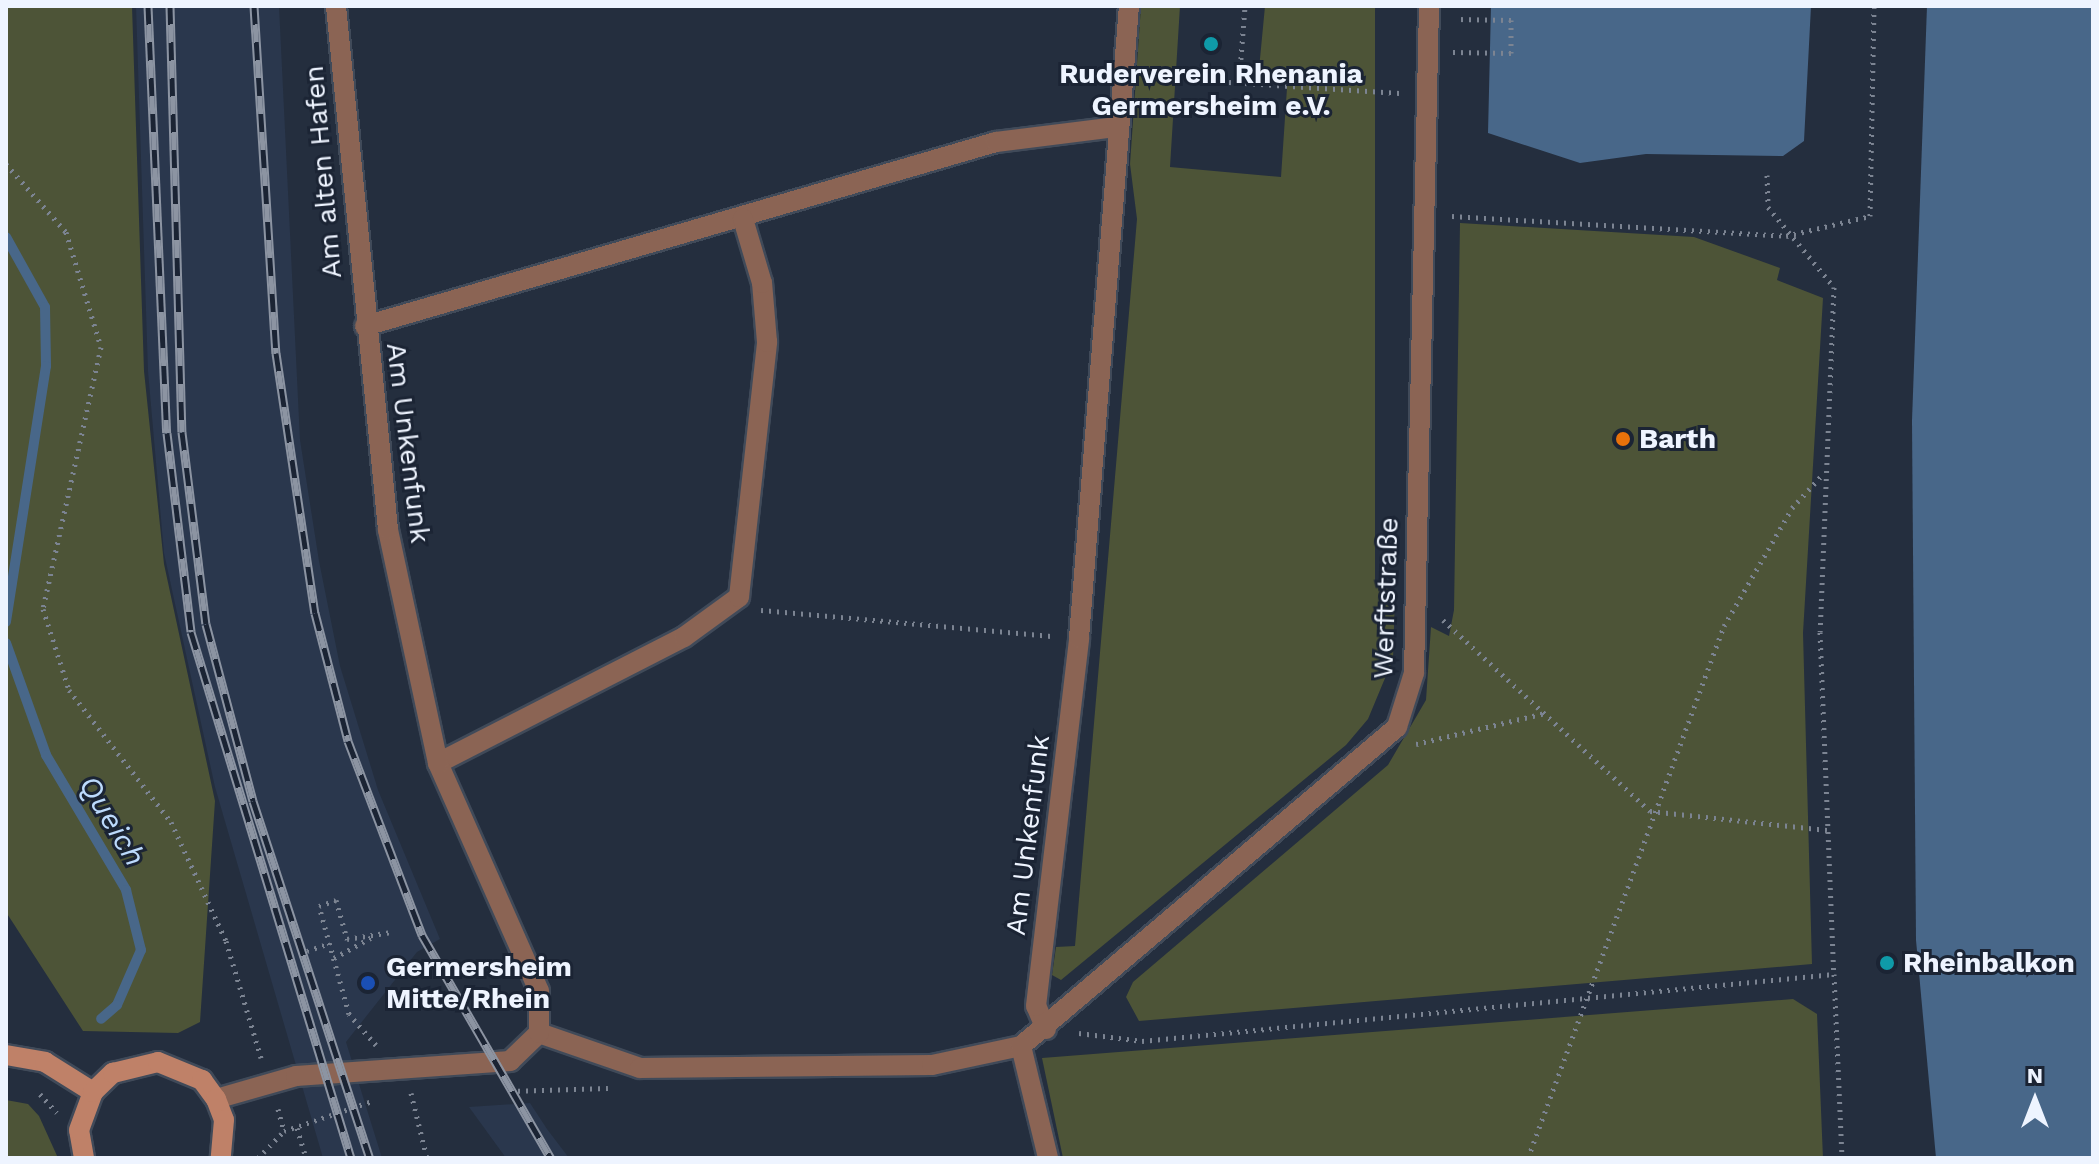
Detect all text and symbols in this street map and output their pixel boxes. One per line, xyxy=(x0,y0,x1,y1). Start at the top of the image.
marker: Ruderverein Rhenania Germersheim e.V. xyxy=(1202,35,1220,53)
place label: Ruderverein Rhenania Germersheim e.V. xyxy=(1059,57,1363,123)
street label: Am alten Hafen xyxy=(297,64,349,280)
street label: Am Unkenfunk xyxy=(379,341,437,545)
place label: Barth xyxy=(1639,422,1716,456)
marker: Barth xyxy=(1614,430,1632,448)
street label: Werftstraße xyxy=(1366,517,1406,679)
street label: Am Unkenfunk xyxy=(999,733,1057,937)
water label: Queich xyxy=(71,769,153,873)
place label: Rheinbalkon xyxy=(1903,946,2075,980)
place label: Germersheim Mitte/Rhein xyxy=(386,950,572,1016)
marker: Rheinbalkon xyxy=(1878,954,1896,972)
marker: Germersheim Mitte/Rhein xyxy=(357,972,379,994)
north arrow xyxy=(1995,1060,2075,1140)
text: N xyxy=(2027,1063,2043,1088)

